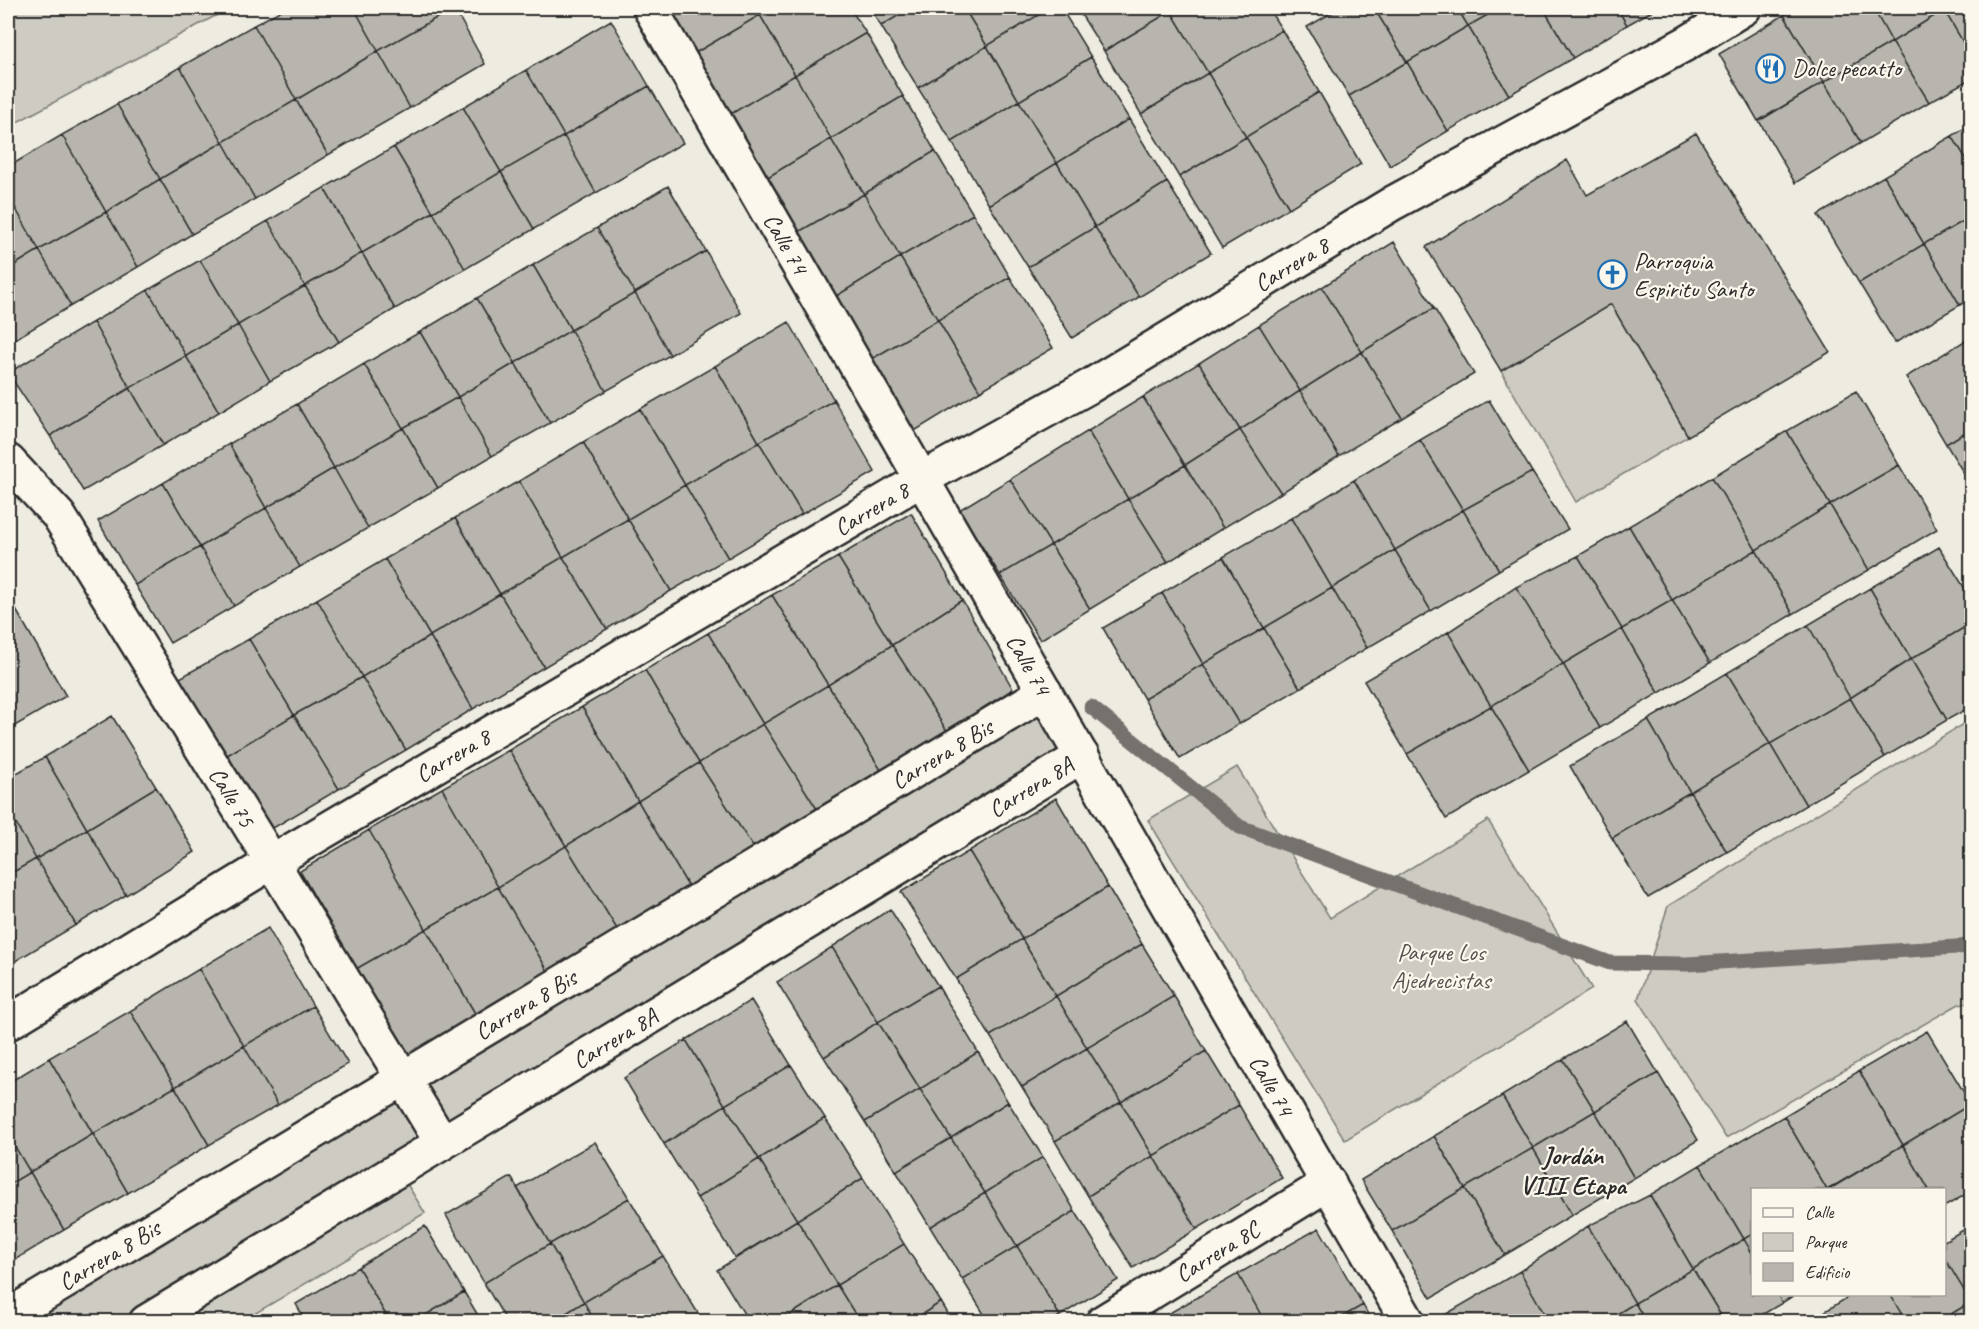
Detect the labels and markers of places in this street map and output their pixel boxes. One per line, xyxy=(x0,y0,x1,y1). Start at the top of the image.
restaurant icon: Dolce pecatto xyxy=(1755,52,1787,84)
place label: Dolce pecatto xyxy=(1792,53,1903,83)
place label: Parroquia Espiritu Santo xyxy=(1634,246,1756,304)
church icon: Parroquia Espiritu Santo xyxy=(1597,259,1629,291)

